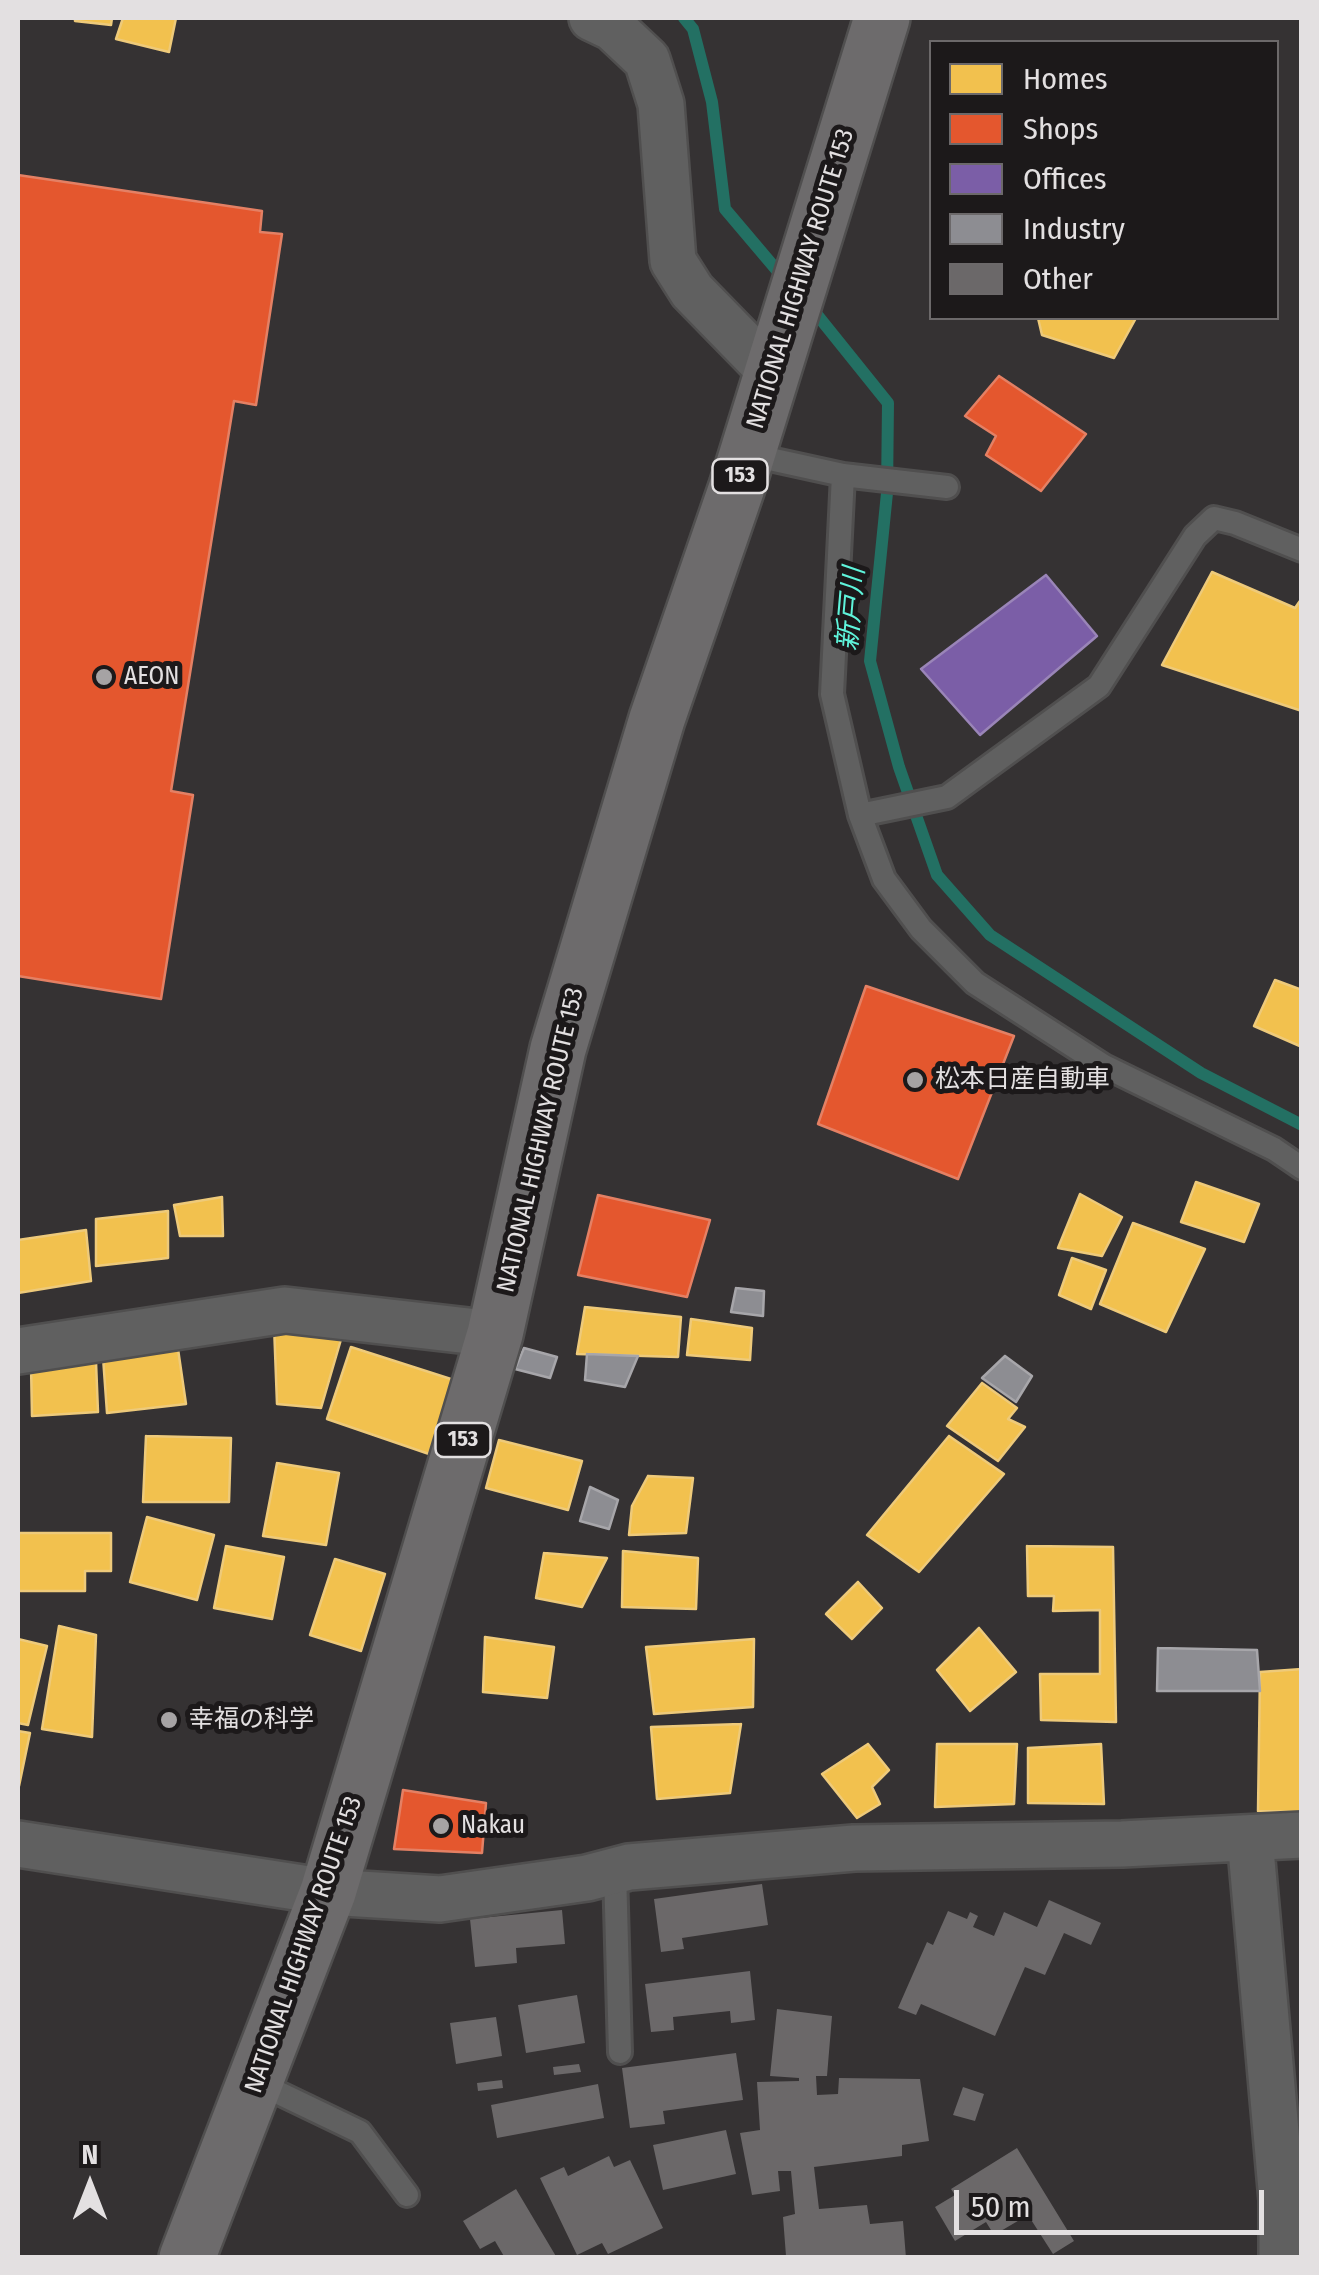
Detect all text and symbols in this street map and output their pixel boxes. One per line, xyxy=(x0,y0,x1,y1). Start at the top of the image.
legend xyxy=(929,40,1279,320)
text: Homes xyxy=(1023,61,1108,97)
text: Shops xyxy=(1023,111,1098,147)
street label: NATIONAL HIGHWAY ROUTE 153 xyxy=(741,126,861,432)
text: Offices xyxy=(1023,161,1107,197)
text: Industry xyxy=(1023,211,1125,247)
text: Other xyxy=(1023,261,1093,297)
road number: 153 xyxy=(712,459,768,493)
water label: 新戸川 xyxy=(832,566,872,652)
place label: AEON xyxy=(124,662,179,692)
marker: AEON xyxy=(93,666,115,688)
street label: NATIONAL HIGHWAY ROUTE 153 xyxy=(491,985,591,1295)
place label: 松本日産自動車 xyxy=(935,1065,1110,1095)
marker: 松本日産自動車 xyxy=(904,1069,926,1091)
road number: 153 xyxy=(436,1423,490,1457)
place label: 幸福の科学 xyxy=(189,1705,314,1735)
marker: 幸福の科学 xyxy=(158,1709,180,1731)
street label: NATIONAL HIGHWAY ROUTE 153 xyxy=(239,1793,369,2097)
place label: Nakau xyxy=(461,1811,525,1841)
marker: Nakau xyxy=(430,1815,452,1837)
north arrow xyxy=(40,2135,140,2235)
text: N xyxy=(82,2138,98,2171)
scale bar xyxy=(959,2170,1269,2232)
text: 50 m xyxy=(971,2189,1031,2225)

